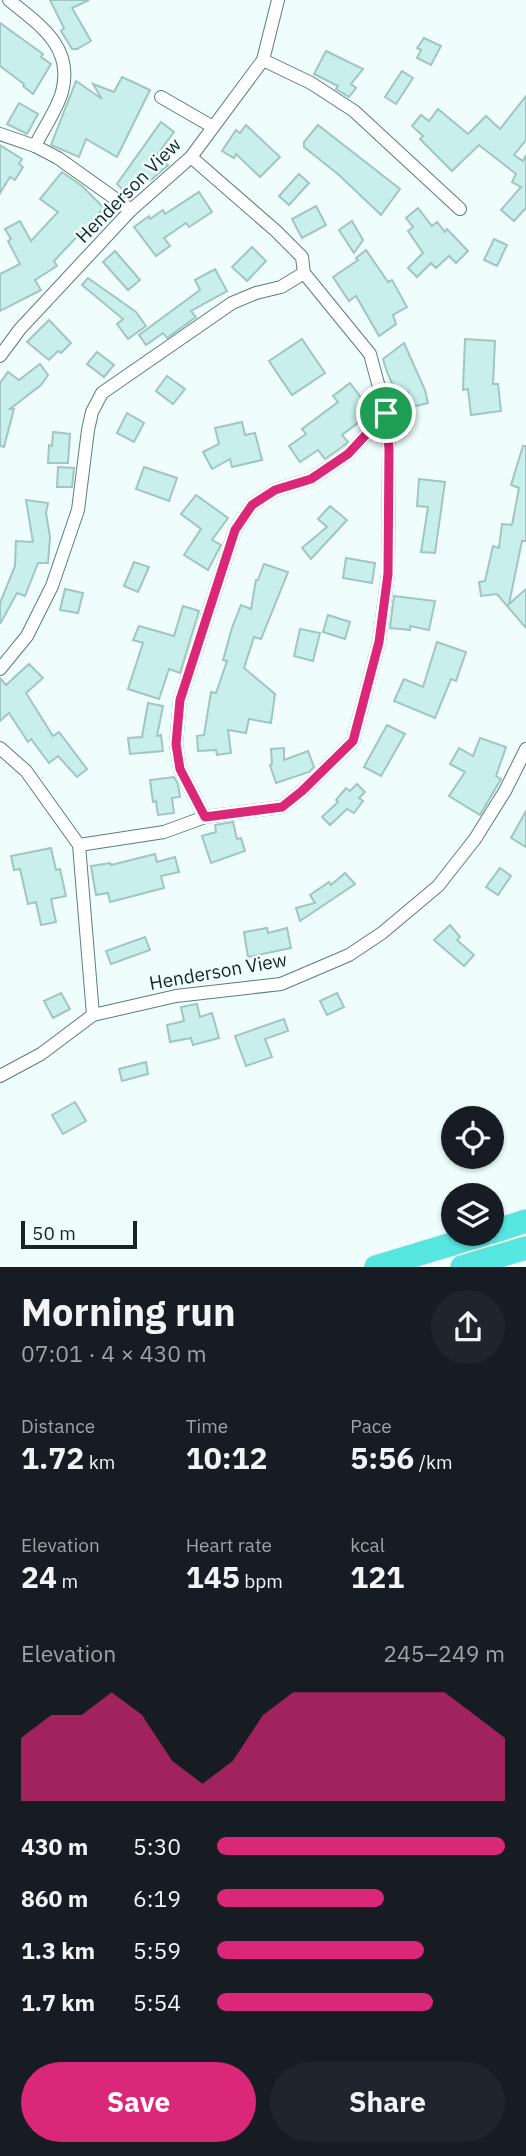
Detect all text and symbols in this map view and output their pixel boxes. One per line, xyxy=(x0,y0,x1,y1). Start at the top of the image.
street label: Henderson View xyxy=(70,132,186,248)
pin xyxy=(356,383,416,443)
icon: arrive xyxy=(367,394,405,432)
street label: Henderson View xyxy=(147,947,289,995)
map controls xyxy=(441,1106,504,1246)
button: locate xyxy=(441,1106,504,1169)
button: layers xyxy=(441,1183,504,1246)
scale bar xyxy=(21,1218,136,1250)
text: 50 m xyxy=(32,1221,76,1245)
text: Morning run xyxy=(21,1287,236,1336)
button: share xyxy=(431,1290,505,1364)
text: 07:01 · 4 × 430 m xyxy=(21,1338,207,1368)
text: Distance xyxy=(21,1414,95,1438)
text: Time xyxy=(186,1414,228,1438)
text: Pace xyxy=(350,1414,392,1438)
text: 1.72 xyxy=(21,1438,84,1477)
text: 10:12 xyxy=(186,1438,268,1477)
text: 5:56 xyxy=(350,1438,414,1477)
text: km xyxy=(84,1450,115,1474)
text: /km xyxy=(414,1450,453,1474)
text: Elevation xyxy=(21,1533,100,1557)
text: Heart rate xyxy=(186,1533,272,1557)
text: kcal xyxy=(350,1533,385,1557)
text: 24 xyxy=(21,1557,57,1596)
text: 145 xyxy=(186,1557,240,1596)
text: 121 xyxy=(350,1557,404,1596)
text: m xyxy=(57,1569,78,1593)
text: bpm xyxy=(240,1569,283,1593)
text: Elevation xyxy=(21,1638,116,1668)
text: 245–249 m xyxy=(383,1638,505,1668)
text: 430 m xyxy=(21,1831,88,1861)
text: 5:30 xyxy=(133,1831,181,1861)
text: 860 m xyxy=(21,1883,88,1913)
text: 6:19 xyxy=(133,1883,181,1913)
text: 1.3 km xyxy=(21,1935,95,1965)
text: 5:59 xyxy=(133,1935,181,1965)
text: 1.7 km xyxy=(21,1987,95,2017)
text: 5:54 xyxy=(133,1987,181,2017)
button: Save xyxy=(21,2062,256,2142)
button: Share xyxy=(270,2062,505,2142)

